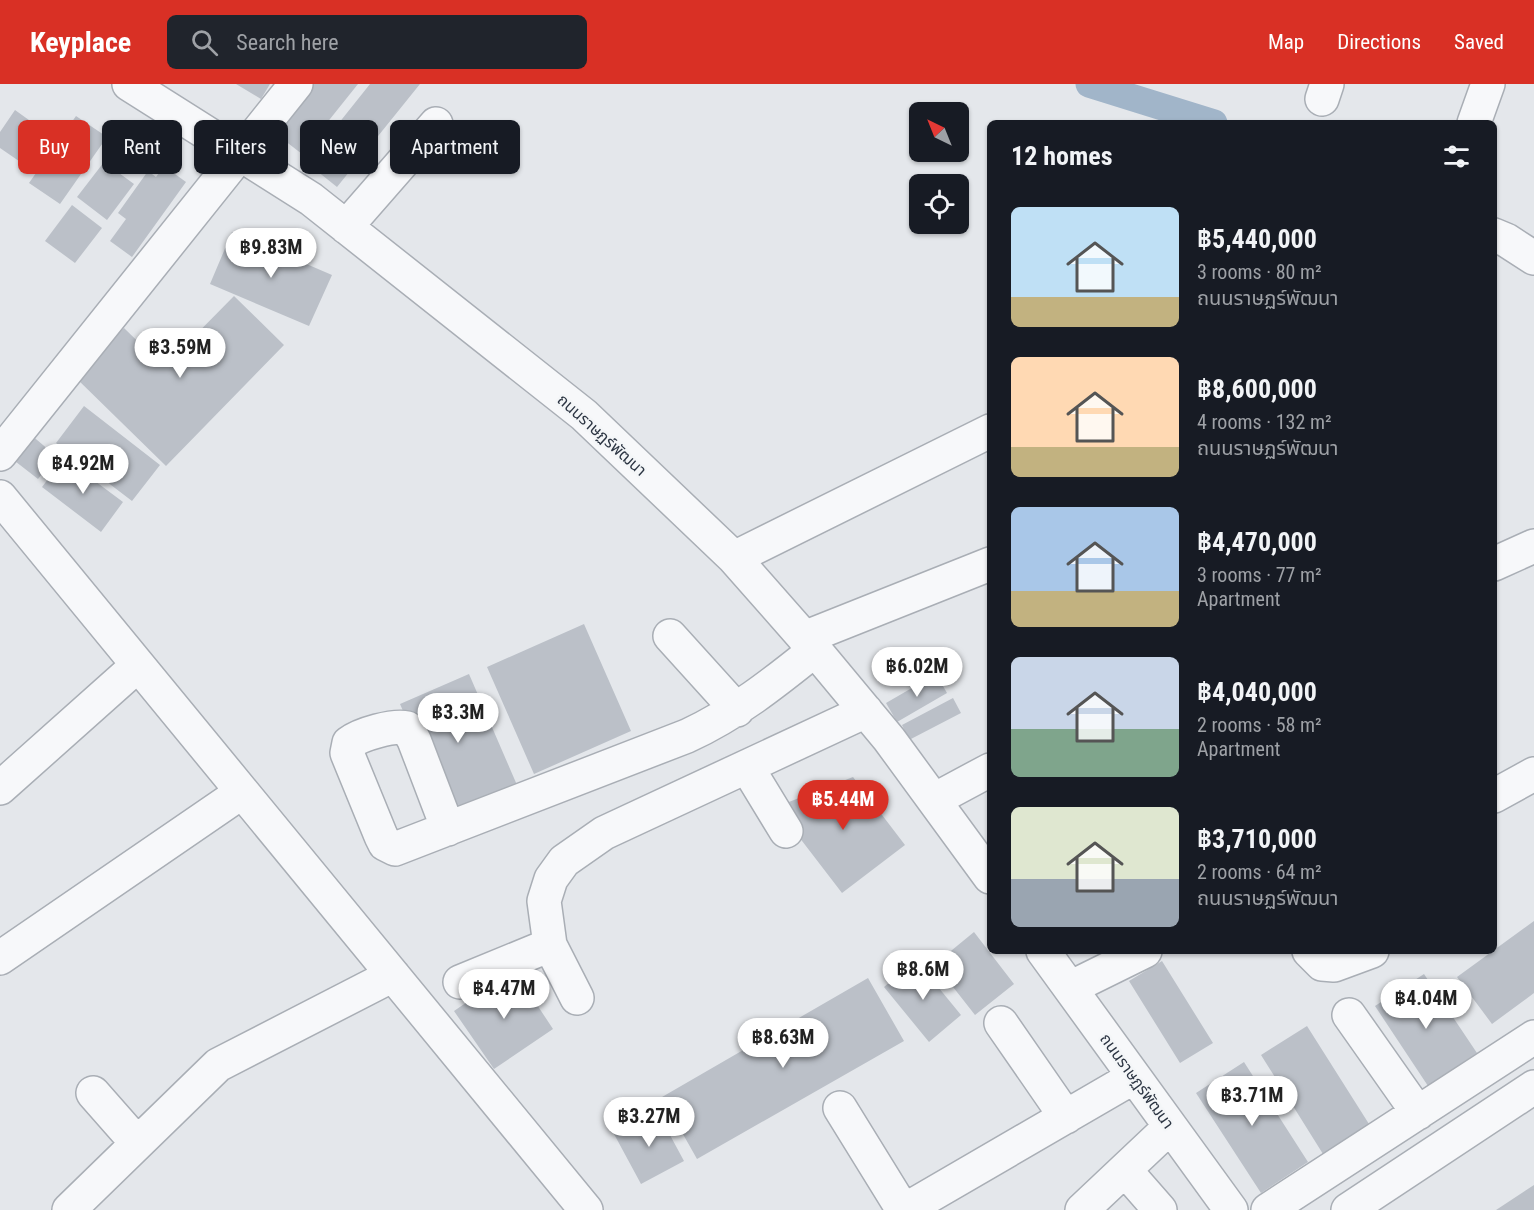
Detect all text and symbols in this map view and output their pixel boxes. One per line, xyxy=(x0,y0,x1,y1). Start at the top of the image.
search box xyxy=(167,15,587,69)
text: Keyplace xyxy=(30,26,131,59)
icon: search xyxy=(188,26,221,59)
text: Search here xyxy=(236,30,339,55)
text: Map xyxy=(1268,30,1304,54)
text: Directions xyxy=(1337,30,1421,54)
text: Saved xyxy=(1454,30,1504,54)
north arrow xyxy=(909,102,969,162)
map controls xyxy=(909,102,969,234)
chip: Buy xyxy=(18,120,90,174)
chip: Rent xyxy=(102,120,182,174)
chip: Filters xyxy=(194,120,288,174)
chip: New xyxy=(300,120,378,174)
chip: Apartment xyxy=(390,120,520,174)
icon: filters xyxy=(1440,140,1473,173)
text: 12 homes xyxy=(1011,141,1113,171)
button: locate xyxy=(909,174,969,234)
text: ฿5,440,000 xyxy=(1197,224,1317,254)
pin: ฿9.83M xyxy=(222,228,320,279)
icon: home xyxy=(1059,231,1131,303)
text: ฿9.83M xyxy=(240,235,302,259)
text: 3 rooms · 80 m² xyxy=(1197,260,1322,284)
text: ถนนราษฏร์พัฒนา xyxy=(1197,286,1338,310)
pin: ฿3.59M xyxy=(131,328,229,379)
text: ฿3.59M xyxy=(149,335,211,359)
text: ฿8,600,000 xyxy=(1197,374,1317,404)
icon: home xyxy=(1059,381,1131,453)
street label: ถนนราษฏร์พัฒนา xyxy=(554,390,650,480)
text: 4 rooms · 132 m² xyxy=(1197,410,1332,434)
text: ถนนราษฏร์พัฒนา xyxy=(1197,436,1338,460)
pin: ฿4.92M xyxy=(34,444,132,495)
text: ฿4.92M xyxy=(52,451,114,475)
text: ฿4,470,000 xyxy=(1197,527,1317,557)
icon: home xyxy=(1059,531,1131,603)
text: 3 rooms · 77 m² xyxy=(1197,563,1322,587)
text: Apartment xyxy=(1197,587,1281,611)
pin: ฿6.02M xyxy=(868,647,966,698)
text: ฿6.02M xyxy=(886,654,948,678)
text: ฿4,040,000 xyxy=(1197,677,1317,707)
icon: home xyxy=(1059,681,1131,753)
pin: ฿3.3M xyxy=(416,693,500,744)
text: ฿3.3M xyxy=(432,700,484,724)
text: 2 rooms · 58 m² xyxy=(1197,713,1322,737)
text: Apartment xyxy=(1197,737,1281,761)
pin: ฿5.44M xyxy=(794,780,892,831)
text: ฿5.44M xyxy=(812,787,874,811)
text: ฿3,710,000 xyxy=(1197,824,1317,854)
icon: home xyxy=(1059,831,1131,903)
text: 2 rooms · 64 m² xyxy=(1197,860,1322,884)
text: ถนนราษฏร์พัฒนา xyxy=(1197,886,1338,910)
pin: ฿8.6M xyxy=(881,950,965,1001)
text: ฿8.6M xyxy=(897,957,949,981)
pin: ฿4.47M xyxy=(455,969,553,1020)
text: ฿4.47M xyxy=(473,976,535,1000)
pin: ฿4.04M xyxy=(1377,979,1475,1030)
text: ฿4.04M xyxy=(1395,986,1457,1010)
pin: ฿8.63M xyxy=(734,1018,832,1069)
text: ฿8.63M xyxy=(752,1025,814,1049)
street label: ถนนราษฏร์พัฒนา xyxy=(1096,1030,1178,1132)
pin: ฿3.71M xyxy=(1203,1076,1301,1127)
text: ฿3.71M xyxy=(1221,1083,1283,1107)
pin: ฿3.27M xyxy=(600,1097,698,1148)
text: ฿3.27M xyxy=(618,1104,680,1128)

